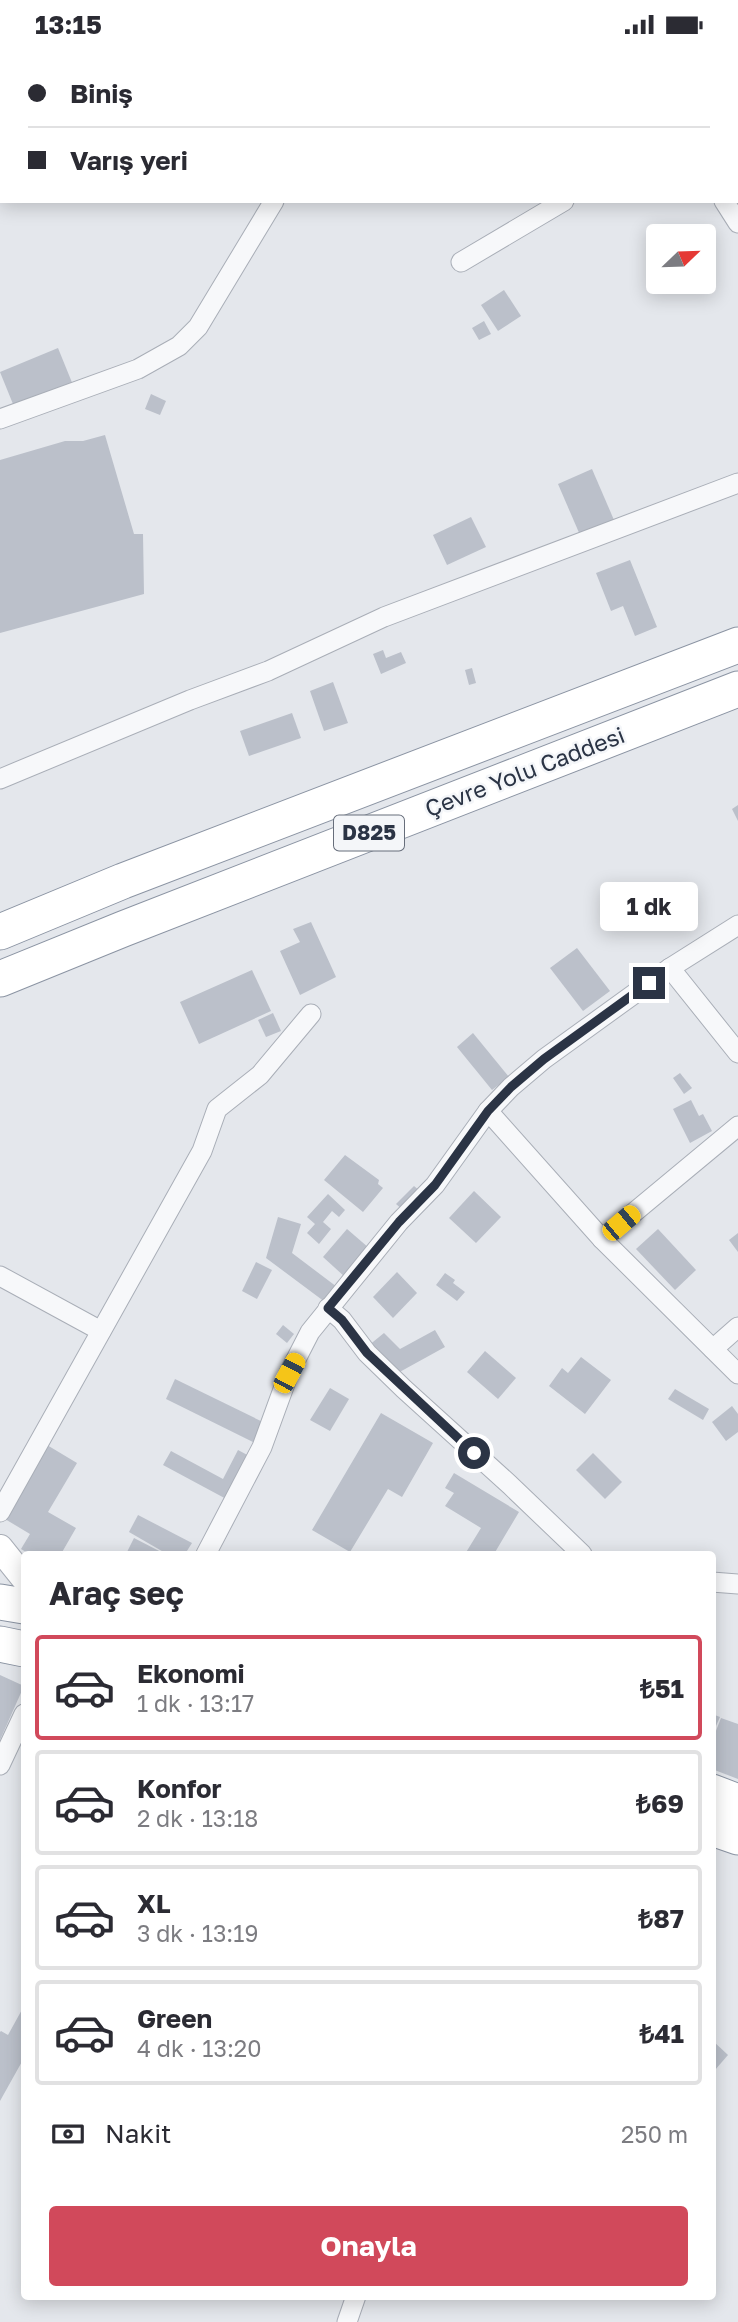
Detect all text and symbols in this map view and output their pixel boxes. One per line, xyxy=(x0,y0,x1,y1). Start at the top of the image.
text: 13:15 xyxy=(35,9,102,40)
text: Biniş xyxy=(70,78,133,109)
text: Varış yeri xyxy=(70,145,188,176)
north arrow xyxy=(646,224,716,294)
map controls xyxy=(646,224,716,294)
street label: Çevre Yolu Caddesi xyxy=(421,720,628,822)
road number: D825 xyxy=(334,815,404,851)
callout: 1 dk xyxy=(600,881,698,930)
text: 1 dk xyxy=(626,892,672,920)
route end xyxy=(633,967,665,999)
car xyxy=(599,1201,644,1245)
car xyxy=(270,1350,309,1396)
route start xyxy=(458,1437,490,1469)
text: Araç seç xyxy=(49,1574,184,1612)
icon: car xyxy=(53,1656,116,1719)
text: Ekonomi xyxy=(137,1658,245,1689)
text: ₺51 xyxy=(640,1673,684,1704)
text: 1 dk · 13:17 xyxy=(137,1689,254,1717)
icon: car xyxy=(53,1771,116,1834)
text: Konfor xyxy=(137,1773,222,1804)
text: ₺69 xyxy=(636,1788,684,1819)
text: 2 dk · 13:18 xyxy=(137,1804,258,1832)
icon: car xyxy=(53,1886,116,1949)
text: XL xyxy=(137,1888,171,1919)
text: ₺87 xyxy=(638,1903,684,1934)
text: 3 dk · 13:19 xyxy=(137,1919,258,1947)
icon: car xyxy=(53,2001,116,2064)
text: Green xyxy=(137,2003,212,2034)
text: ₺41 xyxy=(639,2018,684,2049)
text: 4 dk · 13:20 xyxy=(137,2034,261,2062)
icon: cash xyxy=(49,2115,87,2153)
text: Nakit xyxy=(105,2118,172,2149)
text: 250 m xyxy=(621,2120,688,2148)
button: Onayla xyxy=(49,2206,688,2286)

